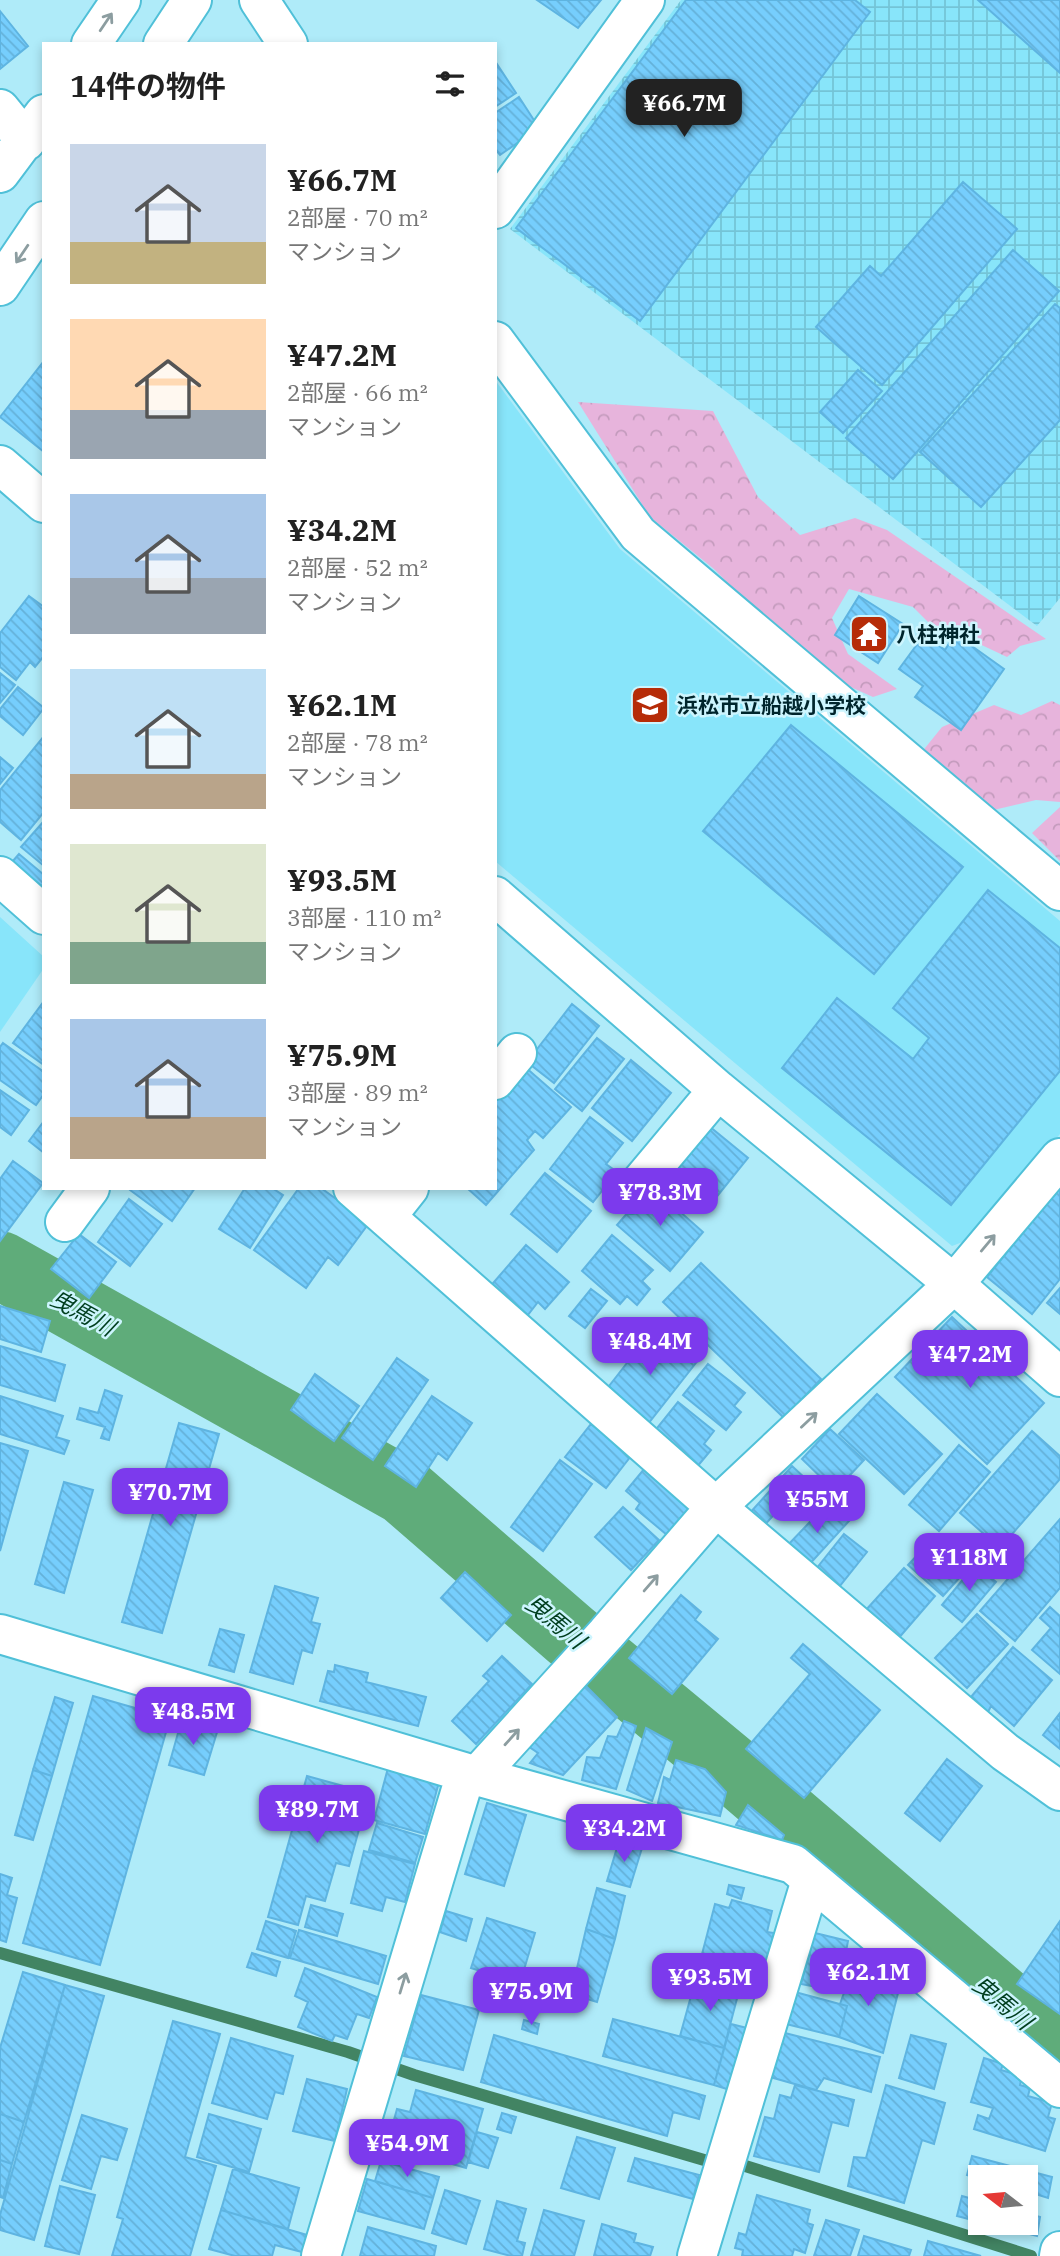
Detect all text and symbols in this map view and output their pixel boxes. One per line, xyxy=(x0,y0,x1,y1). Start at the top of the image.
one-way arrow xyxy=(99,13,113,32)
icon: filters xyxy=(431,65,469,103)
text: 14件の物件 xyxy=(70,66,226,105)
pin: ¥66.7M xyxy=(627,80,741,139)
text: ¥66.7M xyxy=(642,87,726,117)
text: ¥66.7M xyxy=(287,160,397,199)
icon: home xyxy=(126,172,210,256)
text: 2部屋 · 70 m² xyxy=(287,202,428,232)
text: マンション xyxy=(287,236,402,266)
one-way arrow xyxy=(15,244,29,263)
text: ¥47.2M xyxy=(287,335,397,374)
icon: home xyxy=(126,347,210,431)
text: 2部屋 · 66 m² xyxy=(287,377,428,407)
text: マンション xyxy=(287,411,402,441)
text: ¥34.2M xyxy=(287,510,397,549)
icon: home xyxy=(126,522,210,606)
text: 2部屋 · 52 m² xyxy=(287,552,428,582)
text: マンション xyxy=(287,586,402,616)
temple icon: 八柱神社 xyxy=(848,613,890,655)
place label: 八柱神社 xyxy=(896,620,980,648)
school or university icon: 浜松市立船越小学校 xyxy=(629,684,671,726)
text: ¥62.1M xyxy=(287,685,397,724)
place label: 浜松市立船越小学校 xyxy=(677,691,866,719)
icon: home xyxy=(126,697,210,781)
text: 2部屋 · 78 m² xyxy=(287,727,428,757)
text: マンション xyxy=(287,761,402,791)
text: ¥93.5M xyxy=(287,860,397,899)
icon: home xyxy=(126,872,210,956)
text: 3部屋 · 110 m² xyxy=(287,902,442,932)
text: マンション xyxy=(287,936,402,966)
text: ¥75.9M xyxy=(287,1035,397,1074)
icon: home xyxy=(126,1047,210,1131)
text: 3部屋 · 89 m² xyxy=(287,1077,428,1107)
text: マンション xyxy=(287,1111,402,1141)
pin: ¥78.3M xyxy=(603,1168,717,1228)
text: ¥78.3M xyxy=(618,1176,702,1206)
one-way arrow xyxy=(981,1235,996,1253)
water label: 曳馬川 xyxy=(46,1282,123,1343)
pin: ¥48.4M xyxy=(593,1318,707,1377)
text: ¥48.4M xyxy=(608,1325,692,1355)
pin: ¥47.2M xyxy=(913,1330,1027,1390)
text: ¥47.2M xyxy=(928,1338,1012,1368)
one-way arrow xyxy=(800,1412,817,1429)
pin: ¥70.7M xyxy=(113,1468,227,1528)
text: ¥70.7M xyxy=(128,1476,212,1506)
pin: ¥55M xyxy=(776,1476,858,1535)
text: ¥55M xyxy=(785,1483,849,1513)
pin: ¥118M xyxy=(920,1534,1018,1593)
text: ¥118M xyxy=(930,1541,1008,1571)
one-way arrow xyxy=(643,1574,659,1592)
water label: 曳馬川 xyxy=(520,1587,594,1657)
pin: ¥48.5M xyxy=(136,1688,250,1747)
text: ¥48.5M xyxy=(151,1695,235,1725)
one-way arrow xyxy=(504,1728,520,1746)
pin: ¥89.7M xyxy=(260,1786,374,1845)
text: ¥89.7M xyxy=(275,1793,359,1823)
pin: ¥34.2M xyxy=(567,1804,681,1864)
text: ¥34.2M xyxy=(582,1812,666,1842)
pin: ¥62.1M xyxy=(811,1948,925,2008)
pin: ¥93.5M xyxy=(653,1954,767,2013)
text: ¥62.1M xyxy=(826,1956,910,1986)
text: ¥93.5M xyxy=(668,1961,752,1991)
pin: ¥75.9M xyxy=(474,1968,588,2027)
water label: 曳馬川 xyxy=(967,1968,1041,2038)
one-way arrow xyxy=(398,1972,411,1994)
text: ¥75.9M xyxy=(489,1975,573,2005)
pin: ¥54.9M xyxy=(350,2120,464,2179)
text: ¥54.9M xyxy=(365,2127,449,2157)
north arrow xyxy=(968,2165,1038,2235)
map controls xyxy=(968,2165,1038,2235)

